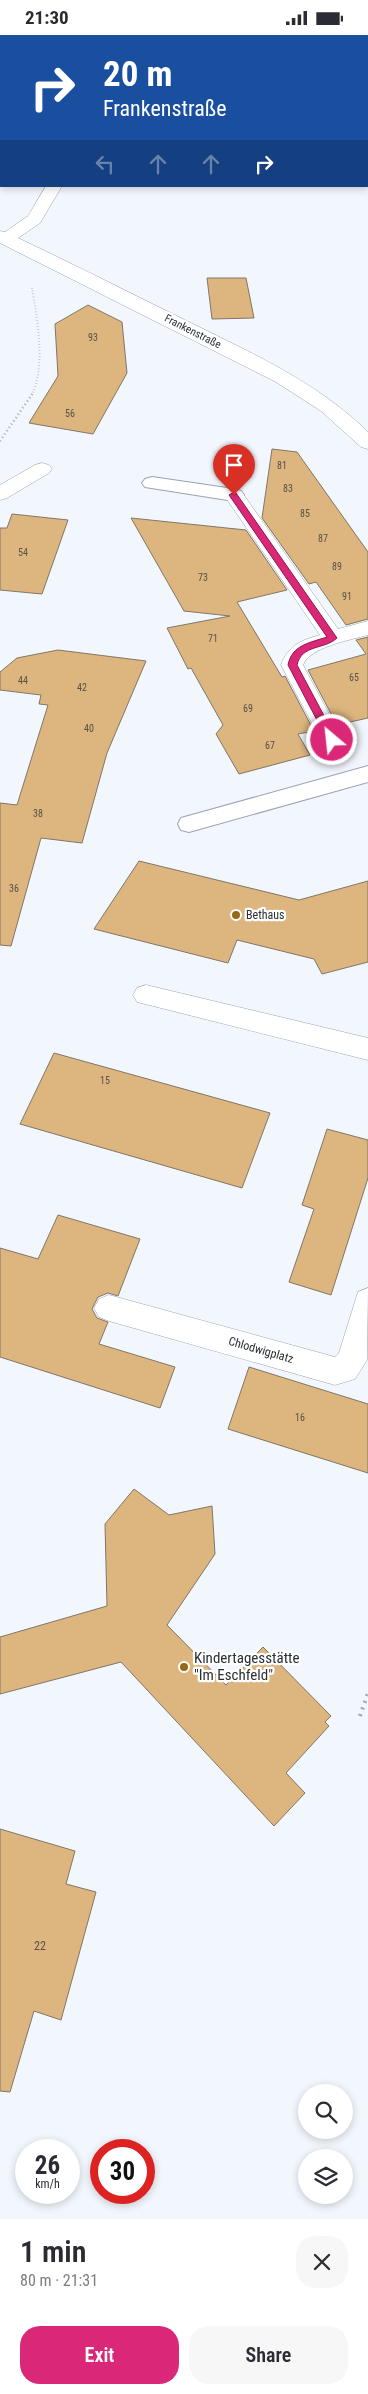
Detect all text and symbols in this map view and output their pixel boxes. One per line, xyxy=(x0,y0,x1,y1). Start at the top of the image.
text: 21:30 xyxy=(25,6,69,29)
text: 20 m xyxy=(103,54,172,95)
icon: right xyxy=(20,55,85,120)
text: Frankenstraße xyxy=(103,96,227,121)
icon: left xyxy=(91,150,119,178)
icon: ahead xyxy=(144,150,172,178)
icon: ahead xyxy=(197,150,225,178)
icon: right xyxy=(250,150,278,178)
street label: Frankenstraße xyxy=(162,312,223,351)
house number: 93 xyxy=(88,332,98,343)
house number: 56 xyxy=(65,408,75,419)
pin xyxy=(213,444,255,495)
icon: arrive xyxy=(220,451,248,479)
house number: 81 xyxy=(277,460,287,471)
house number: 83 xyxy=(283,483,293,494)
house number: 85 xyxy=(300,508,310,519)
house number: 87 xyxy=(318,533,328,544)
house number: 54 xyxy=(18,547,28,558)
house number: 89 xyxy=(332,561,342,572)
house number: 73 xyxy=(198,572,208,583)
house number: 91 xyxy=(342,591,352,602)
house number: 71 xyxy=(208,633,218,644)
house number: 65 xyxy=(349,672,359,683)
house number: 44 xyxy=(18,675,28,686)
house number: 42 xyxy=(77,682,87,693)
house number: 69 xyxy=(243,703,253,714)
position arrow xyxy=(305,713,357,765)
house number: 40 xyxy=(84,723,94,734)
house number: 67 xyxy=(265,740,275,751)
house number: 38 xyxy=(33,808,43,819)
house number: 36 xyxy=(9,883,19,894)
place label: Bethaus xyxy=(246,908,285,922)
marker: Bethaus xyxy=(230,909,242,921)
house number: 15 xyxy=(100,1075,110,1086)
street label: Chlodwigplatz xyxy=(227,1334,295,1366)
house number: 16 xyxy=(295,1412,305,1423)
place label: Kindertagesstätte "Im Eschfeld" xyxy=(194,1649,300,1684)
marker: Kindertagesstätte "Im Eschfeld" xyxy=(178,1661,190,1673)
house number: 22 xyxy=(34,1939,46,1953)
map controls xyxy=(298,2084,353,2204)
button: search xyxy=(298,2084,353,2139)
speed limit sign: 30 xyxy=(90,2139,155,2204)
button: layers xyxy=(298,2149,353,2204)
text: 26 xyxy=(35,2151,60,2180)
text: km/h xyxy=(35,2177,60,2191)
text: 1 min xyxy=(20,2234,86,2269)
button: close xyxy=(296,2236,348,2288)
text: 80 m · 21:31 xyxy=(20,2271,98,2290)
button: Exit xyxy=(20,2326,179,2384)
button: Share xyxy=(189,2326,348,2384)

